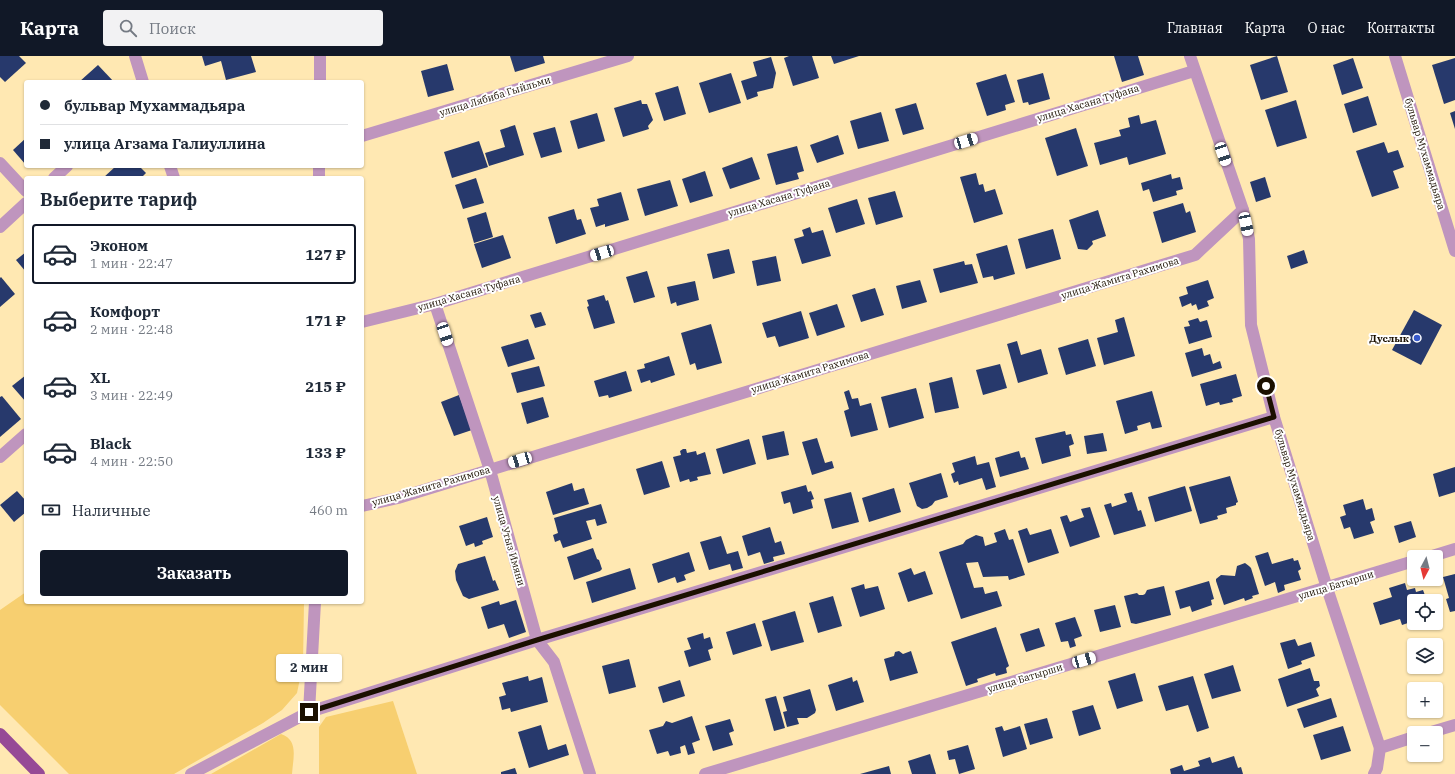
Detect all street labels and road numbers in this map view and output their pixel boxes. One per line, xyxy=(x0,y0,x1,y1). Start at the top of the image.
street label: улица Лябиба Гыйльми xyxy=(438,73,553,119)
street label: улица Хасана Туфана xyxy=(1035,81,1141,125)
street label: бульвар Мухаммадьяра xyxy=(1402,97,1448,212)
street label: улица Хасана Туфана xyxy=(726,176,832,220)
street label: улица Жамита Рахимова xyxy=(1060,254,1181,302)
street label: улица Хасана Туфана xyxy=(416,272,522,314)
street label: улица Жамита Рахимова xyxy=(750,348,871,396)
street label: бульвар Мухаммадьяра xyxy=(1272,428,1318,543)
street label: улица Жамита Рахимова xyxy=(370,463,492,509)
street label: улица Утыз Имяни xyxy=(490,494,528,588)
street label: улица Батырши xyxy=(1297,567,1376,603)
street label: улица Батырши xyxy=(986,660,1065,696)

